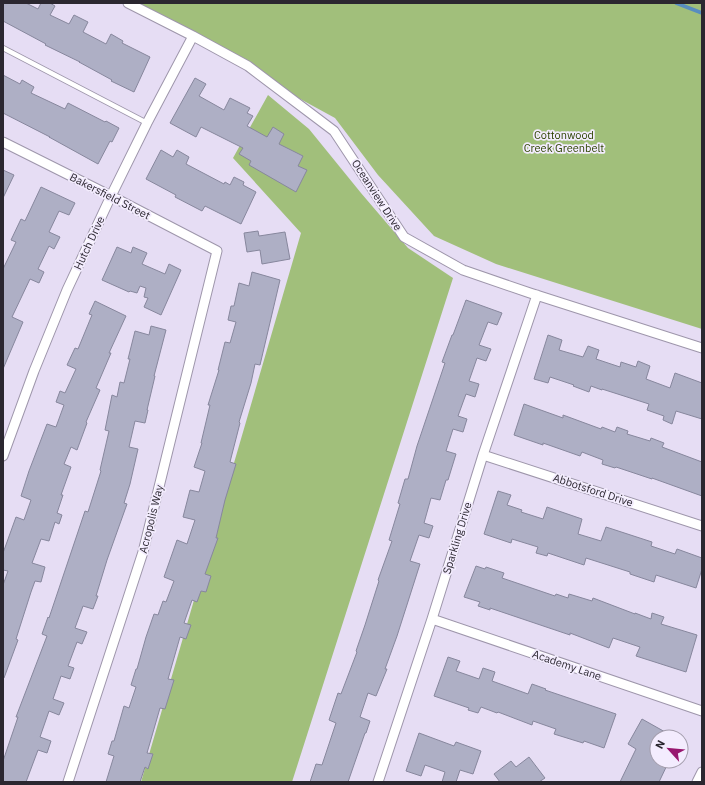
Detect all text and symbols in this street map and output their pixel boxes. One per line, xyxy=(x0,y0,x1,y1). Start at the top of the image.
park label: Cottonwood Creek Greenbelt xyxy=(524,128,604,155)
street label: Oceanview Drive xyxy=(349,157,405,233)
street label: Bakersfield Street xyxy=(67,170,153,222)
street label: Hutch Drive xyxy=(70,214,108,272)
street label: Abbotsford Drive xyxy=(551,470,635,510)
street label: Acropolis Way xyxy=(136,483,166,555)
street label: Sparkling Drive xyxy=(439,500,475,576)
street label: Academy Lane xyxy=(531,647,603,683)
north arrow xyxy=(649,729,689,769)
text: N xyxy=(652,738,668,751)

